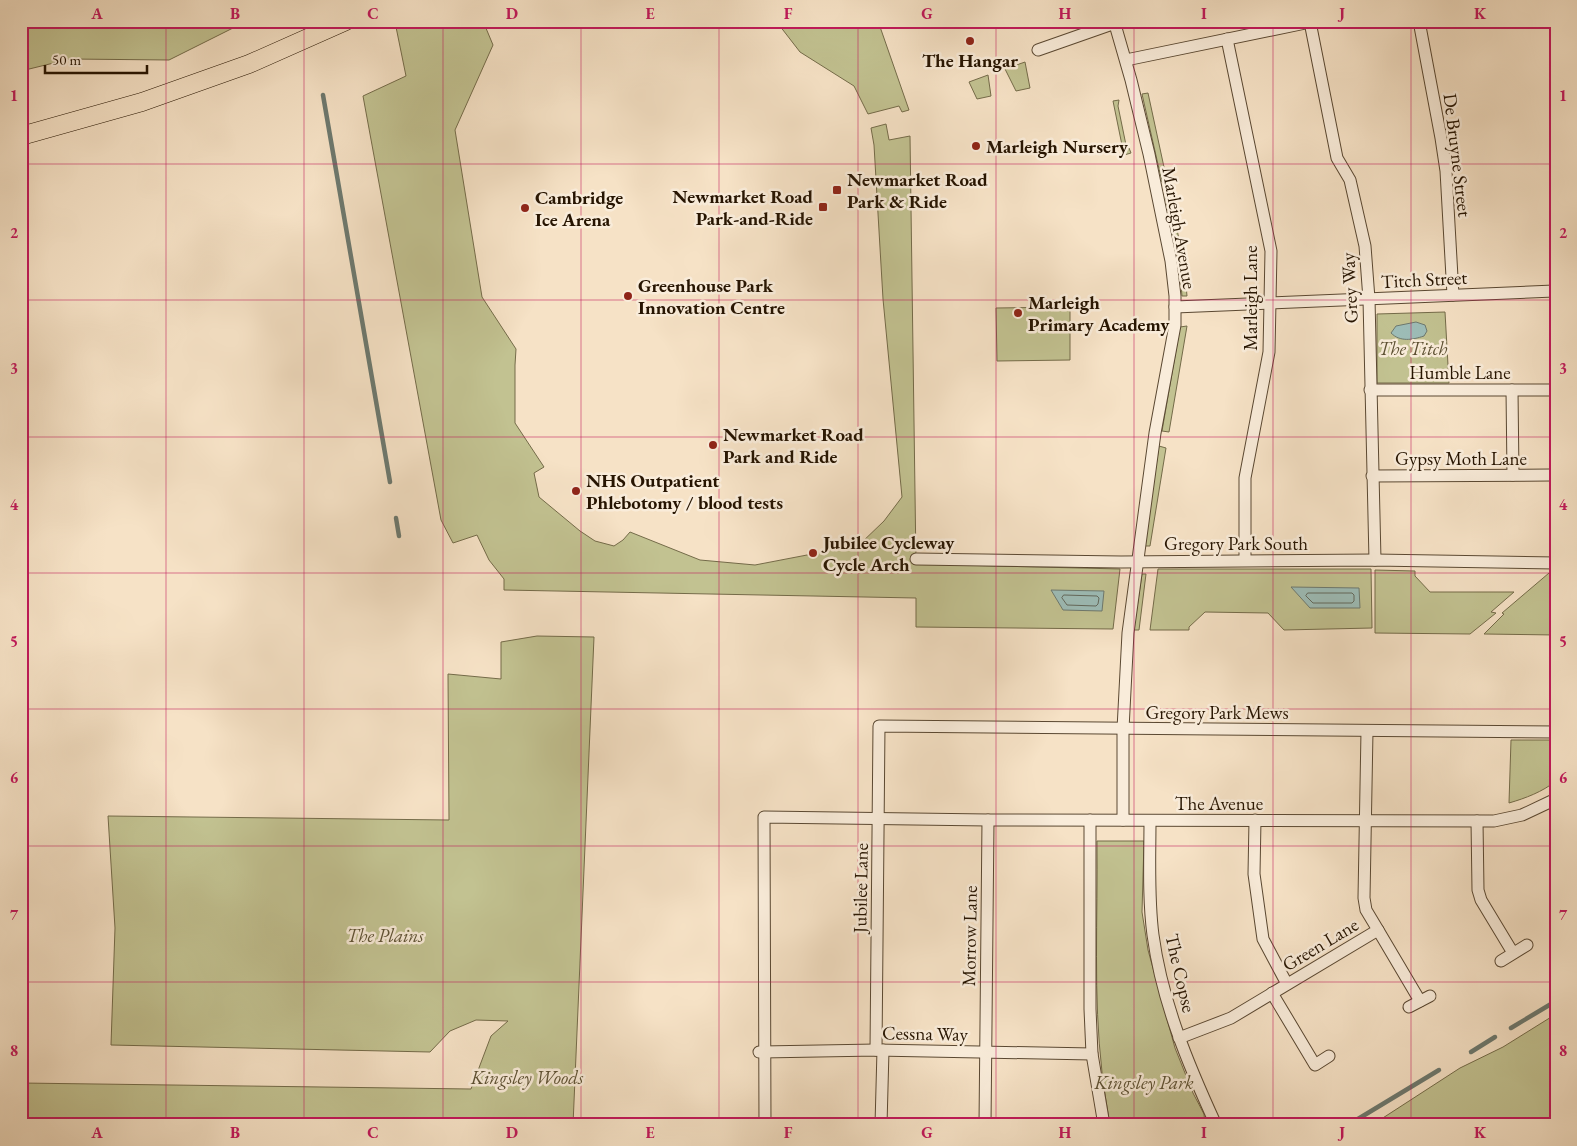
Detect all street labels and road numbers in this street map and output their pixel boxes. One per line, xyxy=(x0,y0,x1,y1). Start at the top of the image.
street label: De Bruyne Street xyxy=(1438,92,1477,218)
street label: Marleigh Avenue xyxy=(1156,165,1203,291)
street label: Marleigh Lane xyxy=(1238,245,1263,351)
street label: Grey Way xyxy=(1335,251,1364,324)
street label: Titch Street xyxy=(1380,265,1468,294)
street label: Humble Lane xyxy=(1409,360,1511,385)
street label: Gypsy Moth Lane xyxy=(1395,446,1527,471)
street label: Gregory Park South xyxy=(1164,531,1308,556)
street label: Gregory Park Mews xyxy=(1145,700,1289,725)
street label: The Avenue xyxy=(1175,791,1263,816)
street label: Jubilee Lane xyxy=(847,843,874,935)
street label: Morrow Lane xyxy=(956,885,983,987)
street label: Green Lane xyxy=(1277,912,1363,977)
street label: The Copse xyxy=(1159,931,1202,1015)
street label: Cessna Way xyxy=(882,1020,969,1047)

